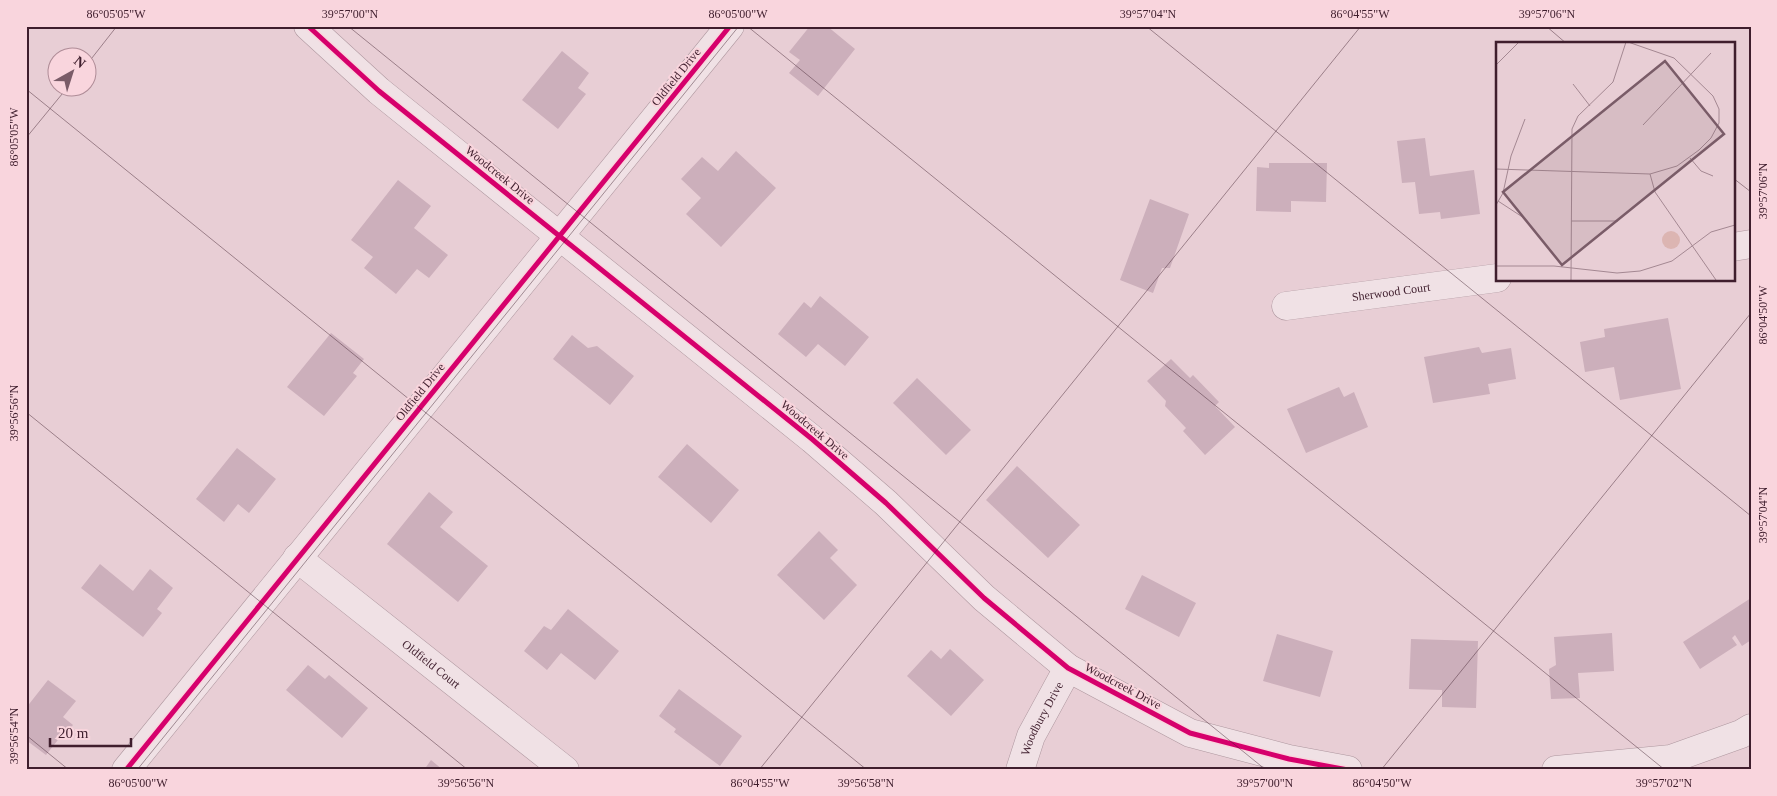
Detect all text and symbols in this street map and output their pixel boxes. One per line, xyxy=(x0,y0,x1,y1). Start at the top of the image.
text: 86°05'05"W xyxy=(86,7,146,21)
text: 39°57'00"N xyxy=(322,7,379,21)
text: 86°05'00"W xyxy=(708,7,768,21)
text: 39°57'04"N xyxy=(1120,7,1177,21)
text: 86°04'55"W xyxy=(1330,7,1390,21)
text: 39°57'06"N xyxy=(1519,7,1576,21)
inset map xyxy=(1496,42,1734,281)
street label: Oldfield Drive xyxy=(648,45,704,109)
north arrow xyxy=(48,48,98,98)
text: N xyxy=(71,53,89,71)
text: 86°05'05"W xyxy=(7,107,21,167)
street label: Woodcreek Drive xyxy=(463,143,537,207)
text: 39°57'06"N xyxy=(1756,162,1770,219)
street label: Sherwood Court xyxy=(1351,280,1432,304)
text: 86°04'50"W xyxy=(1756,285,1770,345)
street label: Oldfield Drive xyxy=(392,360,448,424)
text: 39°56'56"N xyxy=(7,384,21,441)
street label: Woodcreek Drive xyxy=(778,397,852,463)
text: 39°57'04"N xyxy=(1756,486,1770,543)
street label: Oldfield Court xyxy=(399,637,464,692)
street label: Woodcreek Drive xyxy=(1082,660,1164,712)
street label: Woodbury Drive xyxy=(1018,679,1066,757)
text: 39°56'54"N xyxy=(7,707,21,764)
scale bar xyxy=(50,716,131,748)
text: 20 m xyxy=(58,725,89,741)
text: 86°05'00"W xyxy=(108,776,168,790)
text: 39°56'56"N xyxy=(438,776,495,790)
text: 86°04'55"W xyxy=(730,776,790,790)
text: 39°56'58"N xyxy=(838,776,895,790)
text: 39°57'00"N xyxy=(1237,776,1294,790)
text: 86°04'50"W xyxy=(1352,776,1412,790)
text: 39°57'02"N xyxy=(1636,776,1693,790)

